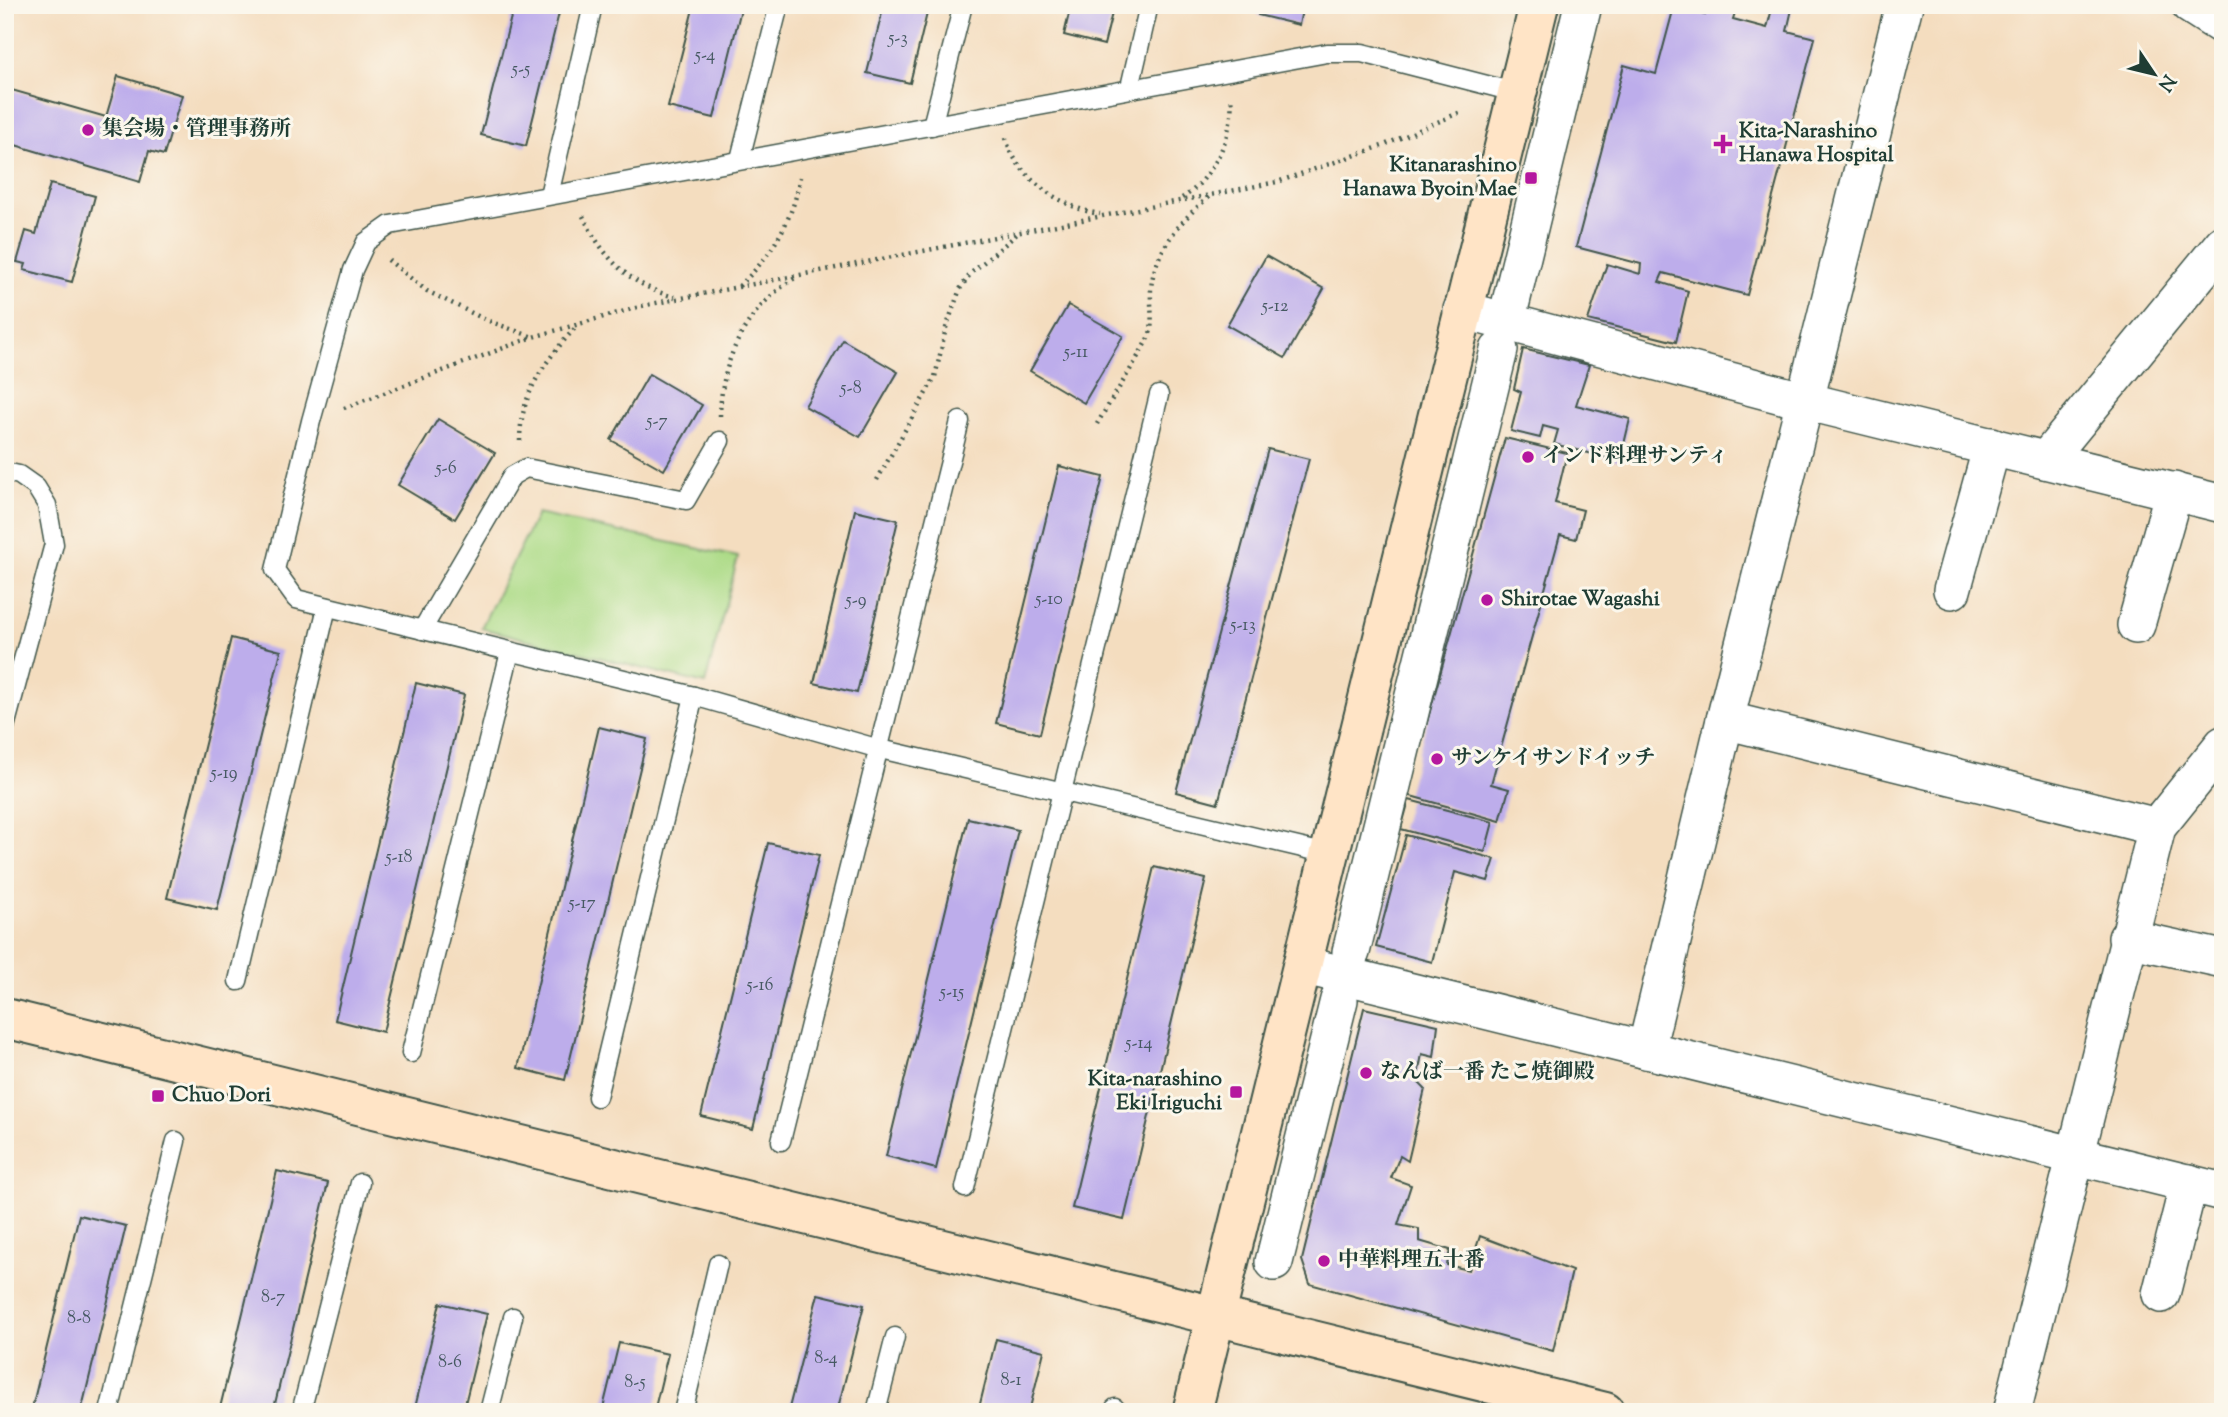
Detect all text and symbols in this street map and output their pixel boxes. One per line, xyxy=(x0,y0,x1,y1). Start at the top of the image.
house number: 5-3 xyxy=(887,26,908,52)
north arrow xyxy=(2120,38,2190,108)
house number: 5-4 xyxy=(694,43,715,69)
house number: 5-5 xyxy=(511,57,530,83)
text: N xyxy=(2150,68,2181,96)
place label: 集会場・管理事務所 xyxy=(102,115,291,145)
place label: Kita-Narashino Hanawa Hospital xyxy=(1739,117,1894,171)
marker: 集会場・管理事務所 xyxy=(80,122,96,138)
marker: Kita-Narashino Hanawa Hospital xyxy=(1713,134,1733,154)
place label: Kitanarashino Hanawa Byoin Mae xyxy=(1343,151,1518,205)
marker: Kitanarashino Hanawa Byoin Mae xyxy=(1523,170,1539,186)
house number: 5-12 xyxy=(1261,294,1289,320)
house number: 5-11 xyxy=(1063,340,1088,366)
house number: 5-8 xyxy=(839,376,862,402)
house number: 5-7 xyxy=(645,409,668,435)
place label: インド料理サンティ xyxy=(1542,442,1728,472)
marker: インド料理サンティ xyxy=(1520,449,1536,465)
house number: 5-6 xyxy=(434,456,457,482)
place label: Shirotae Wagashi xyxy=(1501,585,1660,615)
house number: 5-10 xyxy=(1034,587,1063,613)
house number: 5-9 xyxy=(844,588,867,614)
marker: Shirotae Wagashi xyxy=(1479,592,1495,608)
house number: 5-13 xyxy=(1229,613,1256,639)
place label: サンケイサンドイッチ xyxy=(1451,744,1656,774)
marker: サンケイサンドイッチ xyxy=(1429,751,1445,767)
house number: 5-19 xyxy=(210,761,238,787)
house number: 5-18 xyxy=(384,845,413,871)
house number: 5-17 xyxy=(567,891,596,917)
house number: 5-16 xyxy=(745,973,774,999)
house number: 5-15 xyxy=(939,980,964,1006)
house number: 5-14 xyxy=(1124,1031,1153,1057)
place label: なんば一番 たこ焼御殿 xyxy=(1380,1058,1594,1088)
place label: Kita-narashino Eki Iriguchi xyxy=(1088,1065,1223,1119)
marker: なんば一番 たこ焼御殿 xyxy=(1358,1065,1374,1081)
place label: Chuo Dori xyxy=(172,1081,271,1111)
marker: Kita-narashino Eki Iriguchi xyxy=(1228,1084,1244,1100)
marker: Chuo Dori xyxy=(150,1088,166,1104)
place label: 中華料理五十番 xyxy=(1338,1246,1485,1276)
marker: 中華料理五十番 xyxy=(1316,1253,1332,1269)
house number: 8-7 xyxy=(261,1285,285,1311)
house number: 8-8 xyxy=(67,1306,91,1332)
house number: 8-4 xyxy=(814,1346,838,1372)
house number: 8-6 xyxy=(438,1350,462,1376)
house number: 8-1 xyxy=(1000,1368,1022,1394)
house number: 8-5 xyxy=(624,1370,646,1396)

